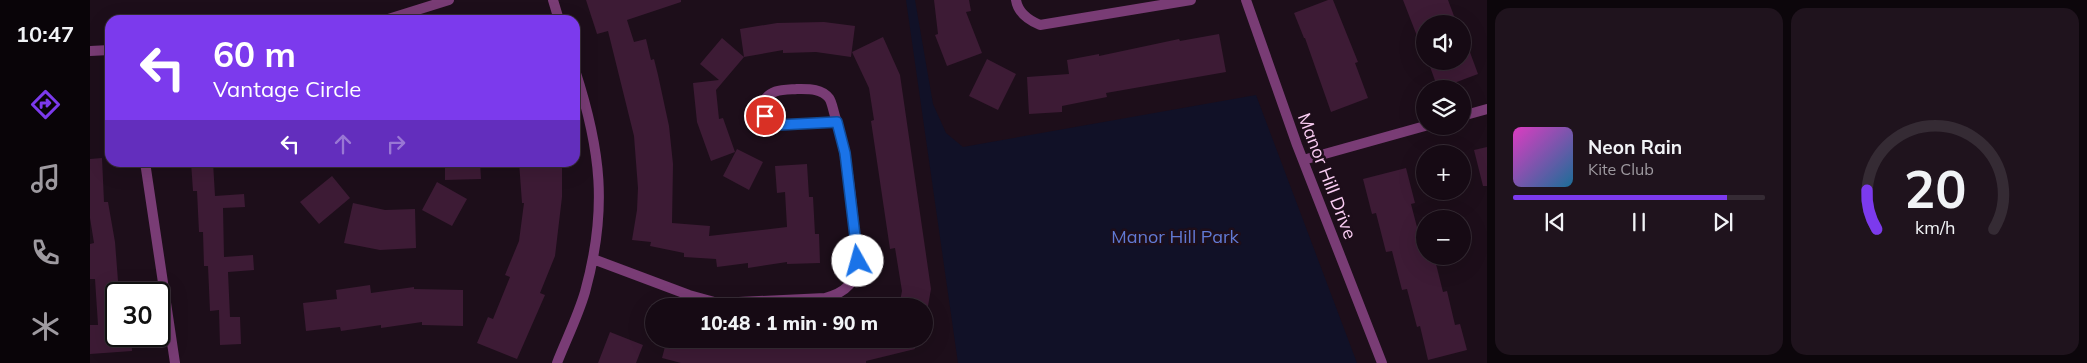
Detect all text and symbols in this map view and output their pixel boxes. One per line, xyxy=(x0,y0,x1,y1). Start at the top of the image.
map controls xyxy=(1416,15,1471,265)
button: sound xyxy=(1416,15,1471,70)
text: 10:47 xyxy=(16,20,74,48)
text: 60 m xyxy=(213,32,296,76)
icon: left xyxy=(130,35,195,100)
text: Vantage Circle xyxy=(213,75,361,103)
button: layers xyxy=(1416,80,1471,135)
icon: directions xyxy=(28,87,63,122)
pin xyxy=(744,95,786,137)
icon: arrive xyxy=(751,102,779,130)
street label: Manor Hill Drive xyxy=(1293,110,1362,242)
icon: left xyxy=(276,130,304,158)
icon: ahead xyxy=(329,130,357,158)
icon: right xyxy=(382,130,410,158)
text: Neon Rain xyxy=(1588,135,1682,159)
button: + xyxy=(1416,145,1471,200)
text: 20 xyxy=(1904,156,1966,221)
text: Kite Club xyxy=(1588,159,1654,179)
icon: music xyxy=(28,161,63,196)
icon: previous xyxy=(1541,208,1569,236)
icon: pause xyxy=(1625,208,1653,236)
icon: next xyxy=(1709,208,1737,236)
button: − xyxy=(1416,210,1471,265)
text: km/h xyxy=(1915,216,1955,238)
park label: Manor Hill Park xyxy=(1111,225,1239,248)
position arrow xyxy=(831,234,883,286)
icon: phone xyxy=(28,235,63,270)
speed limit sign: 30 xyxy=(105,282,170,347)
icon: climate xyxy=(28,309,63,344)
text: 10:48 · 1 min · 90 m xyxy=(700,311,878,335)

